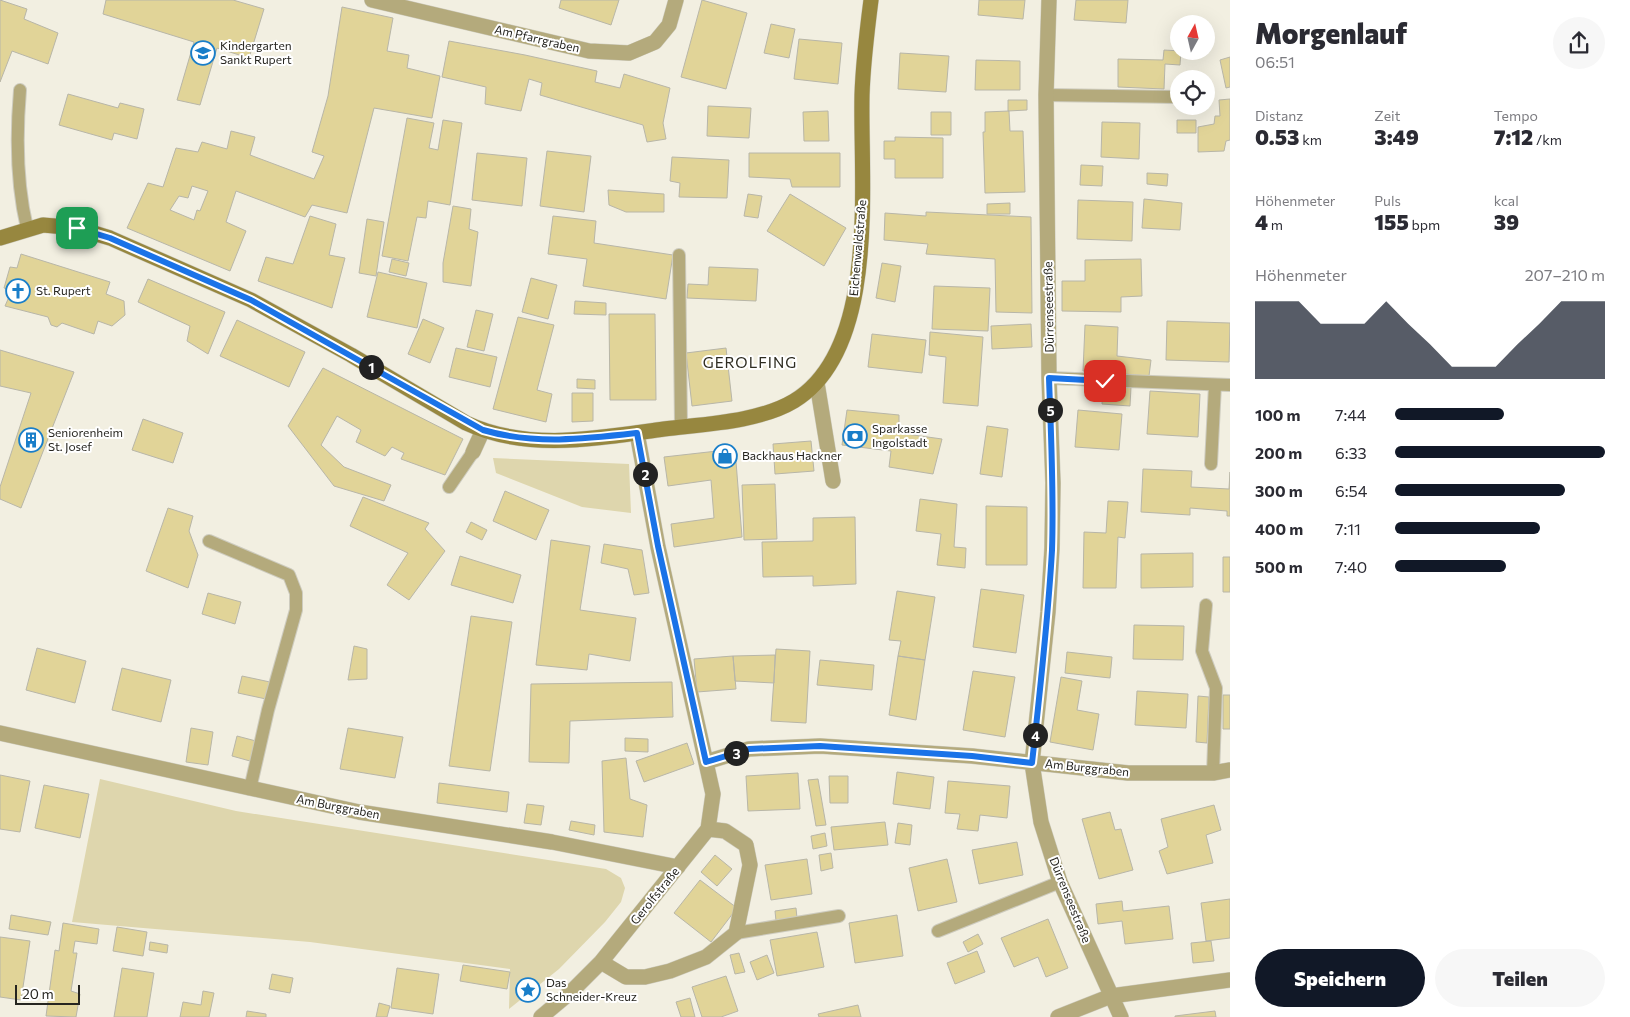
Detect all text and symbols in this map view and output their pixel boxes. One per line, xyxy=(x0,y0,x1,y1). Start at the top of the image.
north arrow xyxy=(1170,15,1215,60)
map controls xyxy=(1170,15,1215,115)
text: Morgenlauf xyxy=(1255,16,1407,50)
button: share xyxy=(1553,17,1605,69)
street label: Am Pfarrgraben xyxy=(493,21,581,55)
place label: Kindergarten Sankt Rupert xyxy=(220,38,292,66)
school or university icon: Kindergarten Sankt Rupert xyxy=(190,40,216,66)
text: 06:51 xyxy=(1255,52,1295,71)
button: locate xyxy=(1170,70,1215,115)
text: Distanz xyxy=(1255,107,1303,124)
text: Zeit xyxy=(1374,107,1400,124)
text: Tempo xyxy=(1494,107,1538,124)
text: 0.53 xyxy=(1255,124,1299,149)
text: 3:49 xyxy=(1374,124,1419,149)
text: 7:12 xyxy=(1494,124,1533,149)
text: km xyxy=(1299,131,1322,148)
text: /km xyxy=(1533,131,1562,148)
text: Höhenmeter xyxy=(1255,192,1335,209)
text: Puls xyxy=(1374,192,1401,209)
text: kcal xyxy=(1494,192,1519,209)
street label: Eichenwaldstraße xyxy=(846,199,868,297)
pin xyxy=(56,207,98,249)
text: 4 xyxy=(1255,209,1268,234)
text: 155 xyxy=(1374,209,1409,234)
text: 39 xyxy=(1494,209,1519,234)
icon: arrive xyxy=(63,214,91,242)
text: m xyxy=(1268,216,1283,233)
text: bpm xyxy=(1409,216,1440,233)
street label: Dürrenseestraße xyxy=(1040,261,1056,353)
text: Höhenmeter xyxy=(1255,265,1347,284)
text: 207–210 m xyxy=(1525,265,1605,284)
church icon: St. Rupert xyxy=(5,278,31,304)
place label: St. Rupert xyxy=(36,283,91,297)
district label: GEROLFING xyxy=(703,353,797,371)
pin: 1 xyxy=(358,354,384,380)
text: 1 xyxy=(368,359,375,376)
pin xyxy=(1084,360,1126,402)
icon: check xyxy=(1091,367,1119,395)
pin: 5 xyxy=(1038,398,1062,422)
text: 5 xyxy=(1046,402,1055,419)
text: 100 m xyxy=(1255,405,1301,424)
text: 7:44 xyxy=(1335,405,1366,424)
place label: Sparkasse Ingolstadt xyxy=(872,421,927,449)
bank icon: Sparkasse Ingolstadt xyxy=(842,423,868,449)
place label: Seniorenheim St. Josef xyxy=(48,425,123,454)
building icon: Seniorenheim St. Josef xyxy=(18,427,44,453)
shop icon: Backhaus Hackner xyxy=(712,443,738,469)
text: 200 m xyxy=(1255,443,1302,462)
text: 6:33 xyxy=(1335,443,1367,462)
place label: Backhaus Hackner xyxy=(742,448,842,462)
pin: 2 xyxy=(632,462,658,486)
text: 2 xyxy=(642,466,649,483)
text: 300 m xyxy=(1255,481,1303,500)
text: 6:54 xyxy=(1335,481,1367,500)
text: 400 m xyxy=(1255,519,1303,538)
text: 7:11 xyxy=(1335,519,1361,538)
text: 500 m xyxy=(1255,557,1303,576)
text: 7:40 xyxy=(1335,557,1367,576)
pin: 4 xyxy=(1022,722,1048,748)
text: 4 xyxy=(1031,727,1040,744)
pin: 3 xyxy=(724,740,748,766)
text: 3 xyxy=(732,745,741,762)
street label: Am Burggraben xyxy=(1044,756,1130,778)
street label: Am Burggraben xyxy=(295,791,381,821)
street label: Dürrenseestraße xyxy=(1047,855,1094,945)
street label: Gerolfstraße xyxy=(627,864,682,927)
button: Speichern xyxy=(1255,949,1425,1007)
button: Teilen xyxy=(1435,949,1605,1007)
place label: Das Schneider-Kreuz xyxy=(546,975,637,1003)
place icon: Das Schneider-Kreuz xyxy=(515,977,541,1003)
scale bar xyxy=(15,982,80,1005)
text: 20 m xyxy=(22,985,54,1002)

